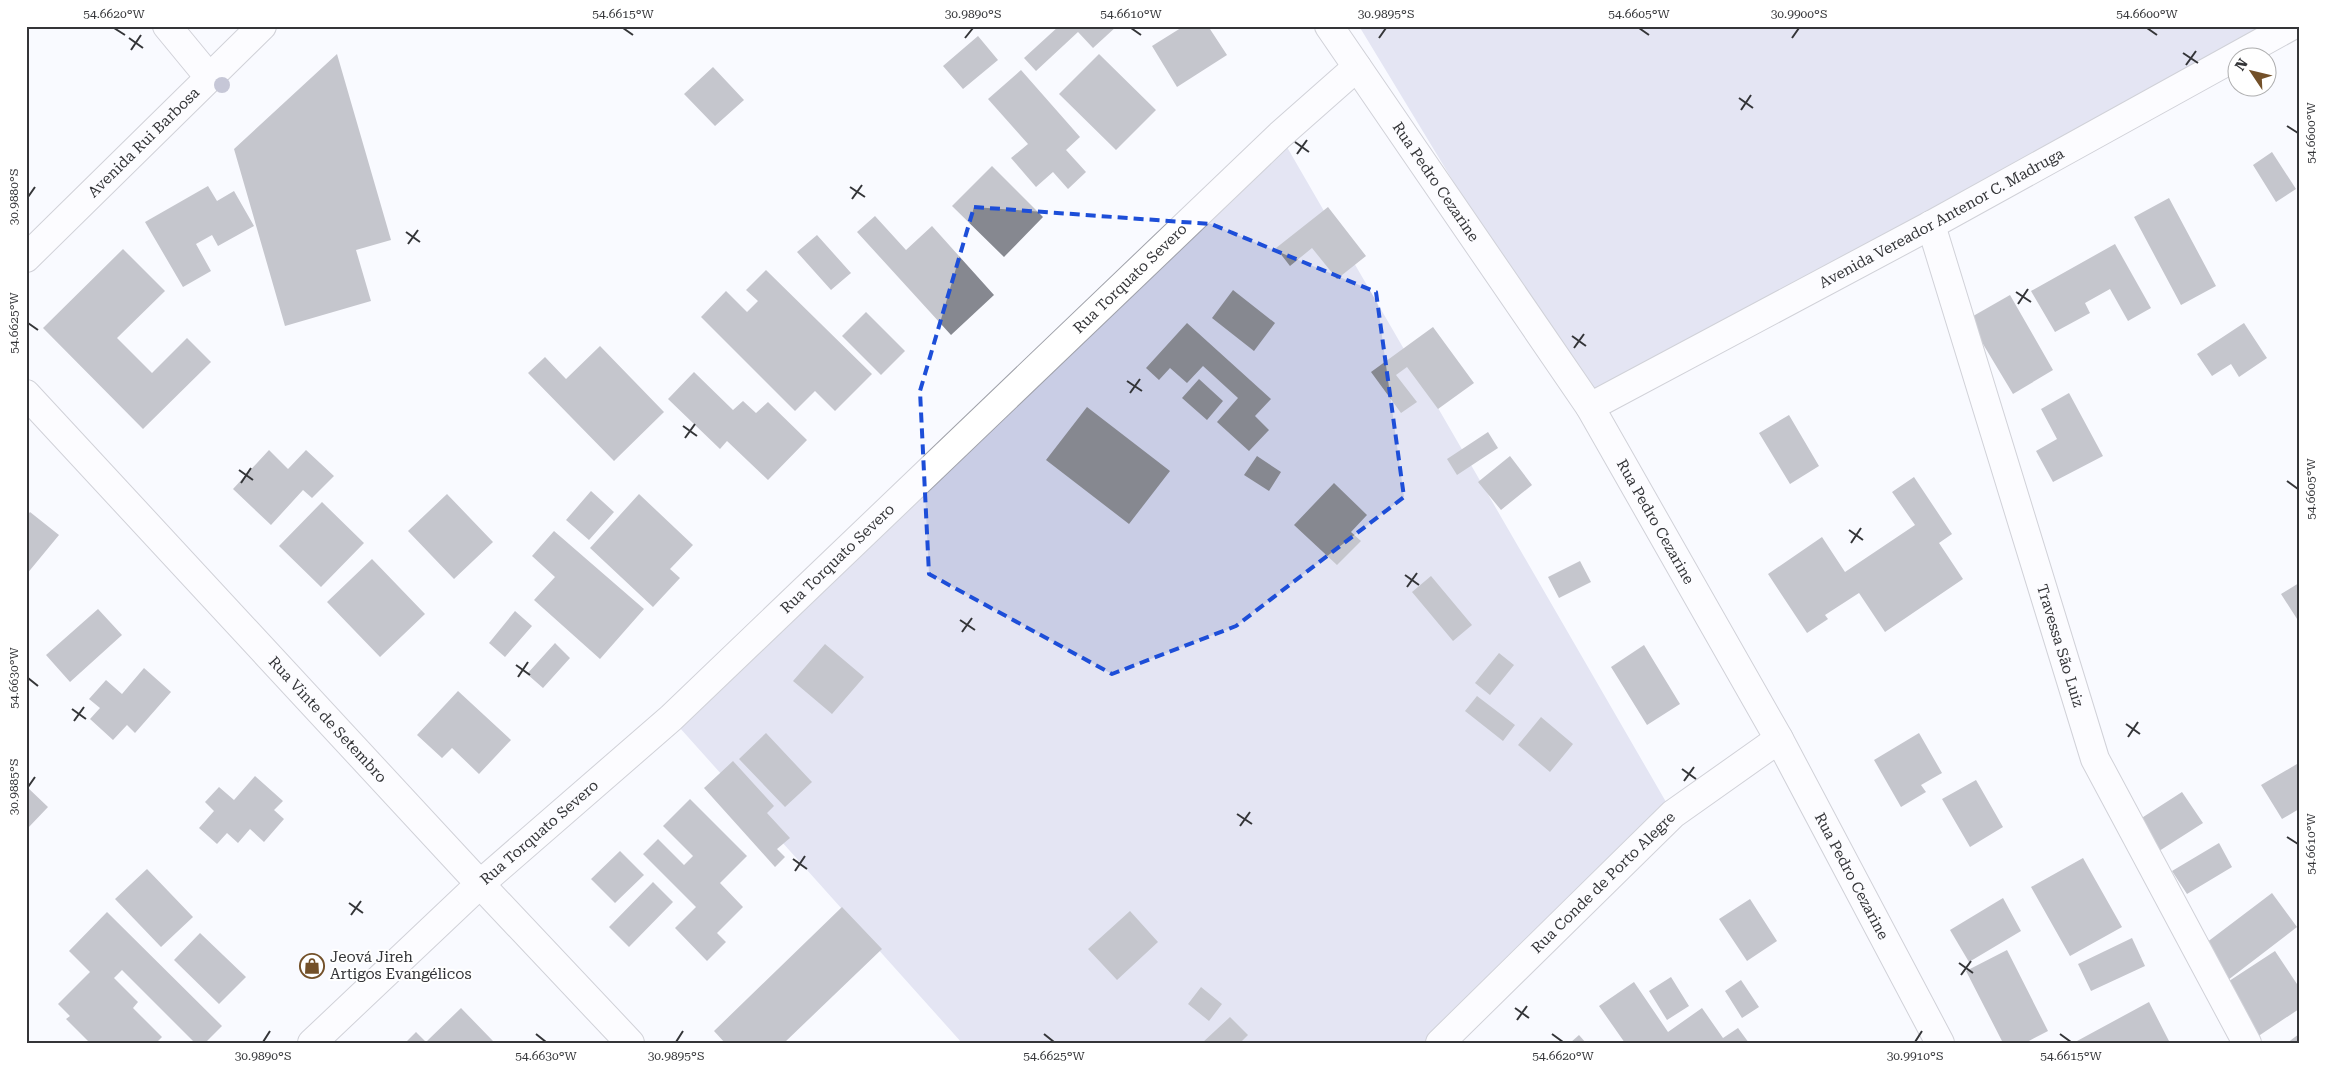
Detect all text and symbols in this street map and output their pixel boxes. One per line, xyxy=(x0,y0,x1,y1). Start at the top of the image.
text: 54.6620°W xyxy=(83,7,146,21)
text: 54.6615°W xyxy=(592,7,655,21)
text: 30.9890°S xyxy=(945,7,1001,21)
text: 54.6610°W xyxy=(1100,7,1163,21)
text: 30.9895°S xyxy=(1358,7,1414,21)
text: 54.6605°W xyxy=(1608,7,1671,21)
text: 30.9900°S xyxy=(1771,7,1827,21)
text: 54.6600°W xyxy=(2116,7,2179,21)
north arrow xyxy=(2228,48,2278,98)
text: N xyxy=(2232,55,2251,74)
street label: Avenida Rui Barbosa xyxy=(84,84,203,201)
text: 54.6600°W xyxy=(2304,101,2318,164)
street label: Rua Pedro Cezarine xyxy=(1389,119,1483,245)
street label: Avenida Vereador Antenor C. Madruga xyxy=(1816,144,2067,292)
text: 30.9880°S xyxy=(7,169,21,225)
street label: Rua Torquato Severo xyxy=(1070,220,1191,337)
text: 54.6625°W xyxy=(7,291,21,354)
street label: Rua Pedro Cezarine xyxy=(1613,456,1698,588)
text: 54.6605°W xyxy=(2304,457,2318,520)
street label: Rua Torquato Severo xyxy=(777,500,898,617)
street label: Travessa São Luiz xyxy=(2033,582,2087,709)
text: 54.6630°W xyxy=(7,646,21,709)
street label: Rua Vinte de Setembro xyxy=(265,653,391,787)
text: 30.9885°S xyxy=(7,759,21,815)
street label: Rua Torquato Severo xyxy=(477,776,602,889)
street label: Rua Conde de Porto Alegre xyxy=(1528,808,1679,957)
street label: Rua Pedro Cezarine xyxy=(1811,810,1893,943)
text: 54.6610°W xyxy=(2304,812,2318,875)
place label: Jeová Jireh Artigos Evangélicos xyxy=(330,948,472,983)
shop icon: Jeová Jireh Artigos Evangélicos xyxy=(299,953,325,979)
text: 30.9890°S xyxy=(235,1049,291,1063)
text: 54.6630°W xyxy=(515,1049,578,1063)
text: 30.9895°S xyxy=(648,1049,704,1063)
text: 54.6625°W xyxy=(1023,1049,1086,1063)
text: 54.6620°W xyxy=(1532,1049,1595,1063)
text: 30.9910°S xyxy=(1887,1049,1943,1063)
text: 54.6615°W xyxy=(2040,1049,2103,1063)

